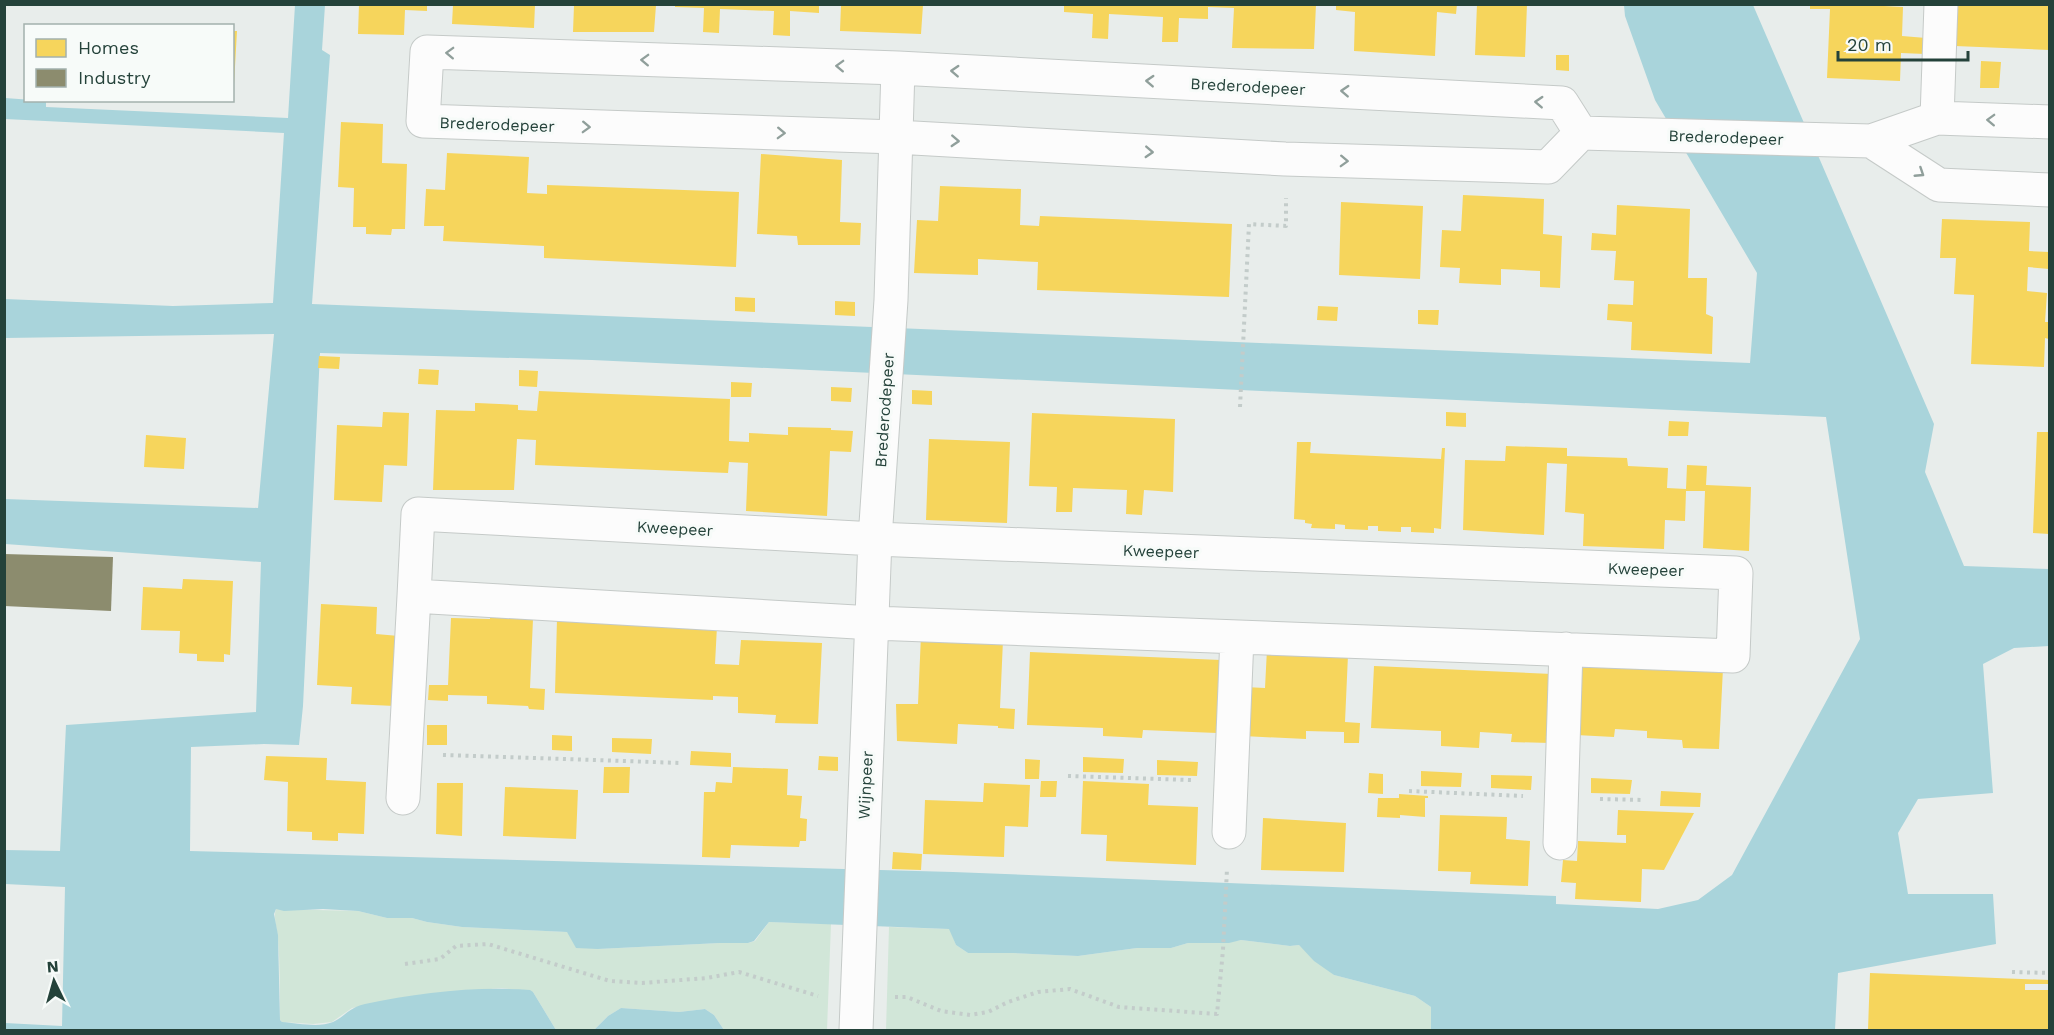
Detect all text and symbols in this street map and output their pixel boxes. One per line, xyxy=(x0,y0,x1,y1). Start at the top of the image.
legend xyxy=(24,24,234,102)
scale bar xyxy=(1838,24,1968,62)
text: 20 m xyxy=(1847,34,1892,55)
text: Homes xyxy=(78,37,139,58)
one-way arrow xyxy=(446,47,455,59)
one-way arrow xyxy=(640,53,649,66)
one-way arrow xyxy=(835,60,844,73)
one-way arrow xyxy=(951,65,960,78)
text: Industry xyxy=(78,67,151,88)
street label: Brederodepeer xyxy=(1190,74,1307,99)
one-way arrow xyxy=(1145,75,1154,88)
one-way arrow xyxy=(1340,85,1349,98)
one-way arrow xyxy=(1535,95,1544,108)
street label: Brederodepeer xyxy=(439,113,555,136)
one-way arrow xyxy=(1987,114,1996,126)
one-way arrow xyxy=(582,120,591,133)
street label: Brederodepeer xyxy=(1668,126,1784,149)
one-way arrow xyxy=(777,127,786,140)
one-way arrow xyxy=(950,134,959,147)
one-way arrow xyxy=(1145,145,1154,158)
one-way arrow xyxy=(1340,154,1349,167)
one-way arrow xyxy=(1914,166,1925,177)
street label: Brederodepeer xyxy=(871,351,898,468)
street label: Kweepeer xyxy=(636,517,714,540)
street label: Kweepeer xyxy=(1122,541,1200,562)
street label: Kweepeer xyxy=(1607,559,1685,580)
street label: Wijnpeer xyxy=(854,750,877,820)
north arrow xyxy=(24,951,84,1011)
text: N xyxy=(46,957,59,977)

